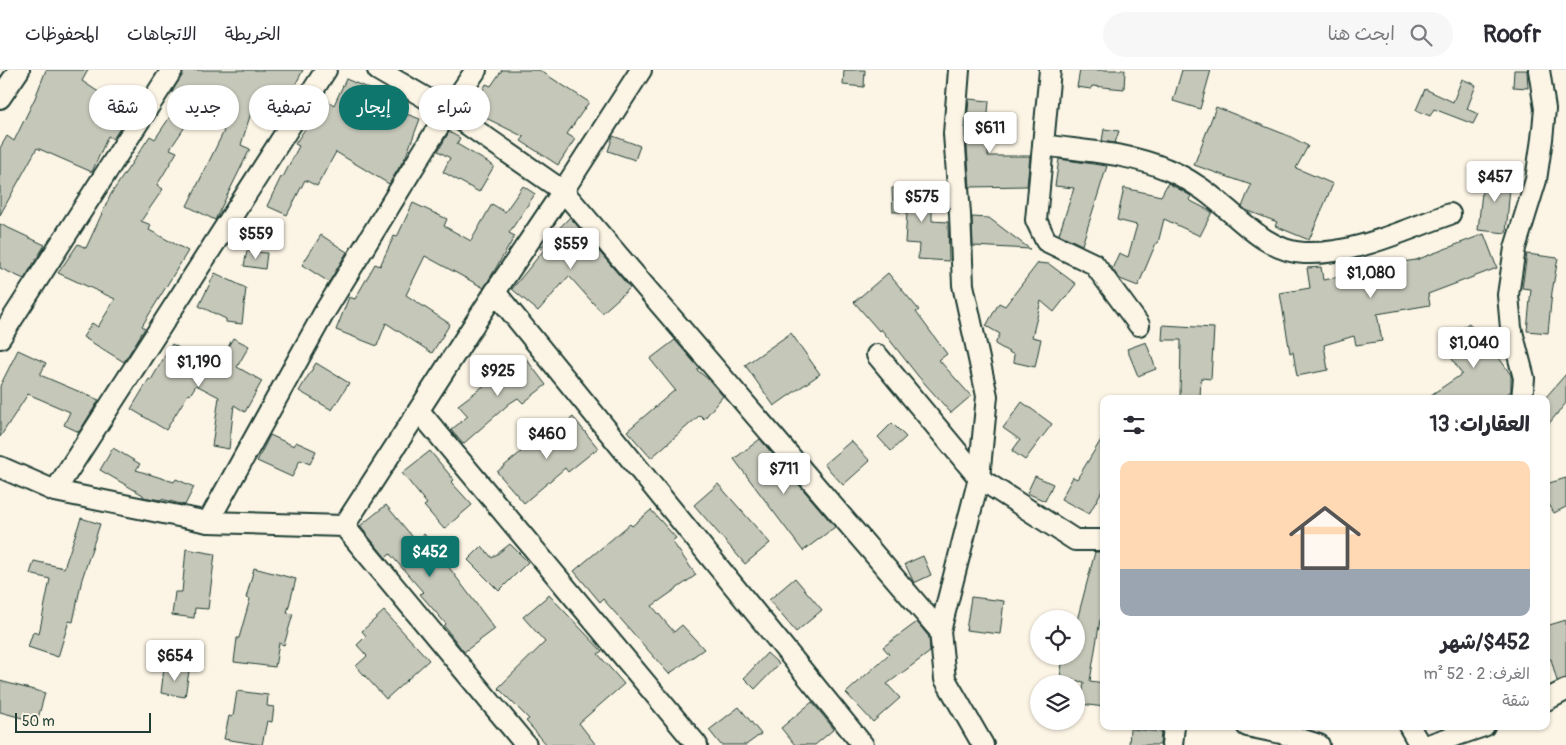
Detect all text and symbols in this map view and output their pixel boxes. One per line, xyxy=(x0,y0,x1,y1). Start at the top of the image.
search box xyxy=(1103,12,1453,57)
text: Roofr xyxy=(1483,20,1541,49)
icon: search xyxy=(1407,21,1435,49)
text: ابحث هنا xyxy=(1327,22,1395,46)
text: المحفوظات xyxy=(25,23,99,46)
text: الاتجاهات xyxy=(127,23,197,46)
text: الخريطة xyxy=(225,23,281,46)
chip: شقة xyxy=(89,85,157,130)
chip: جديد xyxy=(167,85,239,130)
chip: تصفية xyxy=(249,85,329,130)
chip: إيجار xyxy=(339,85,409,130)
chip: شراء xyxy=(419,85,490,130)
pin: $611 xyxy=(960,112,1020,154)
text: $611 xyxy=(975,118,1005,138)
pin: $457 xyxy=(1465,160,1525,203)
text: $457 xyxy=(1477,167,1513,187)
pin: $575 xyxy=(892,180,952,223)
text: $575 xyxy=(905,187,939,207)
pin: $559 xyxy=(226,218,286,260)
text: $559 xyxy=(239,224,273,244)
pin: $559 xyxy=(541,228,601,270)
text: $559 xyxy=(554,234,588,254)
pin: $1,080 xyxy=(1330,256,1412,299)
text: $1,080 xyxy=(1347,263,1395,283)
pin: $1,040 xyxy=(1433,326,1515,369)
text: $1,040 xyxy=(1449,333,1499,353)
pin: $1,190 xyxy=(158,346,240,388)
text: $1,190 xyxy=(177,352,221,372)
pin: $925 xyxy=(468,354,528,397)
text: $925 xyxy=(481,361,515,381)
icon: filters xyxy=(1120,411,1148,439)
text: العقارات: 13 xyxy=(1430,411,1530,438)
pin: $460 xyxy=(517,418,577,460)
text: $460 xyxy=(528,424,566,444)
pin: $711 xyxy=(754,452,814,495)
text: $711 xyxy=(769,459,799,479)
icon: home xyxy=(1280,493,1370,583)
pin: $452 xyxy=(400,536,460,578)
text: $452 xyxy=(412,542,448,562)
map controls xyxy=(1030,610,1085,730)
button: locate xyxy=(1030,610,1085,665)
text: $452/شهر xyxy=(1441,629,1530,656)
pin: $654 xyxy=(145,640,205,682)
text: $654 xyxy=(157,646,193,666)
text: الغرف: 2 · 52 m² xyxy=(1423,664,1530,684)
button: layers xyxy=(1030,675,1085,730)
text: شقة xyxy=(1502,691,1530,711)
scale bar xyxy=(15,710,151,733)
text: 50 m xyxy=(22,713,55,730)

